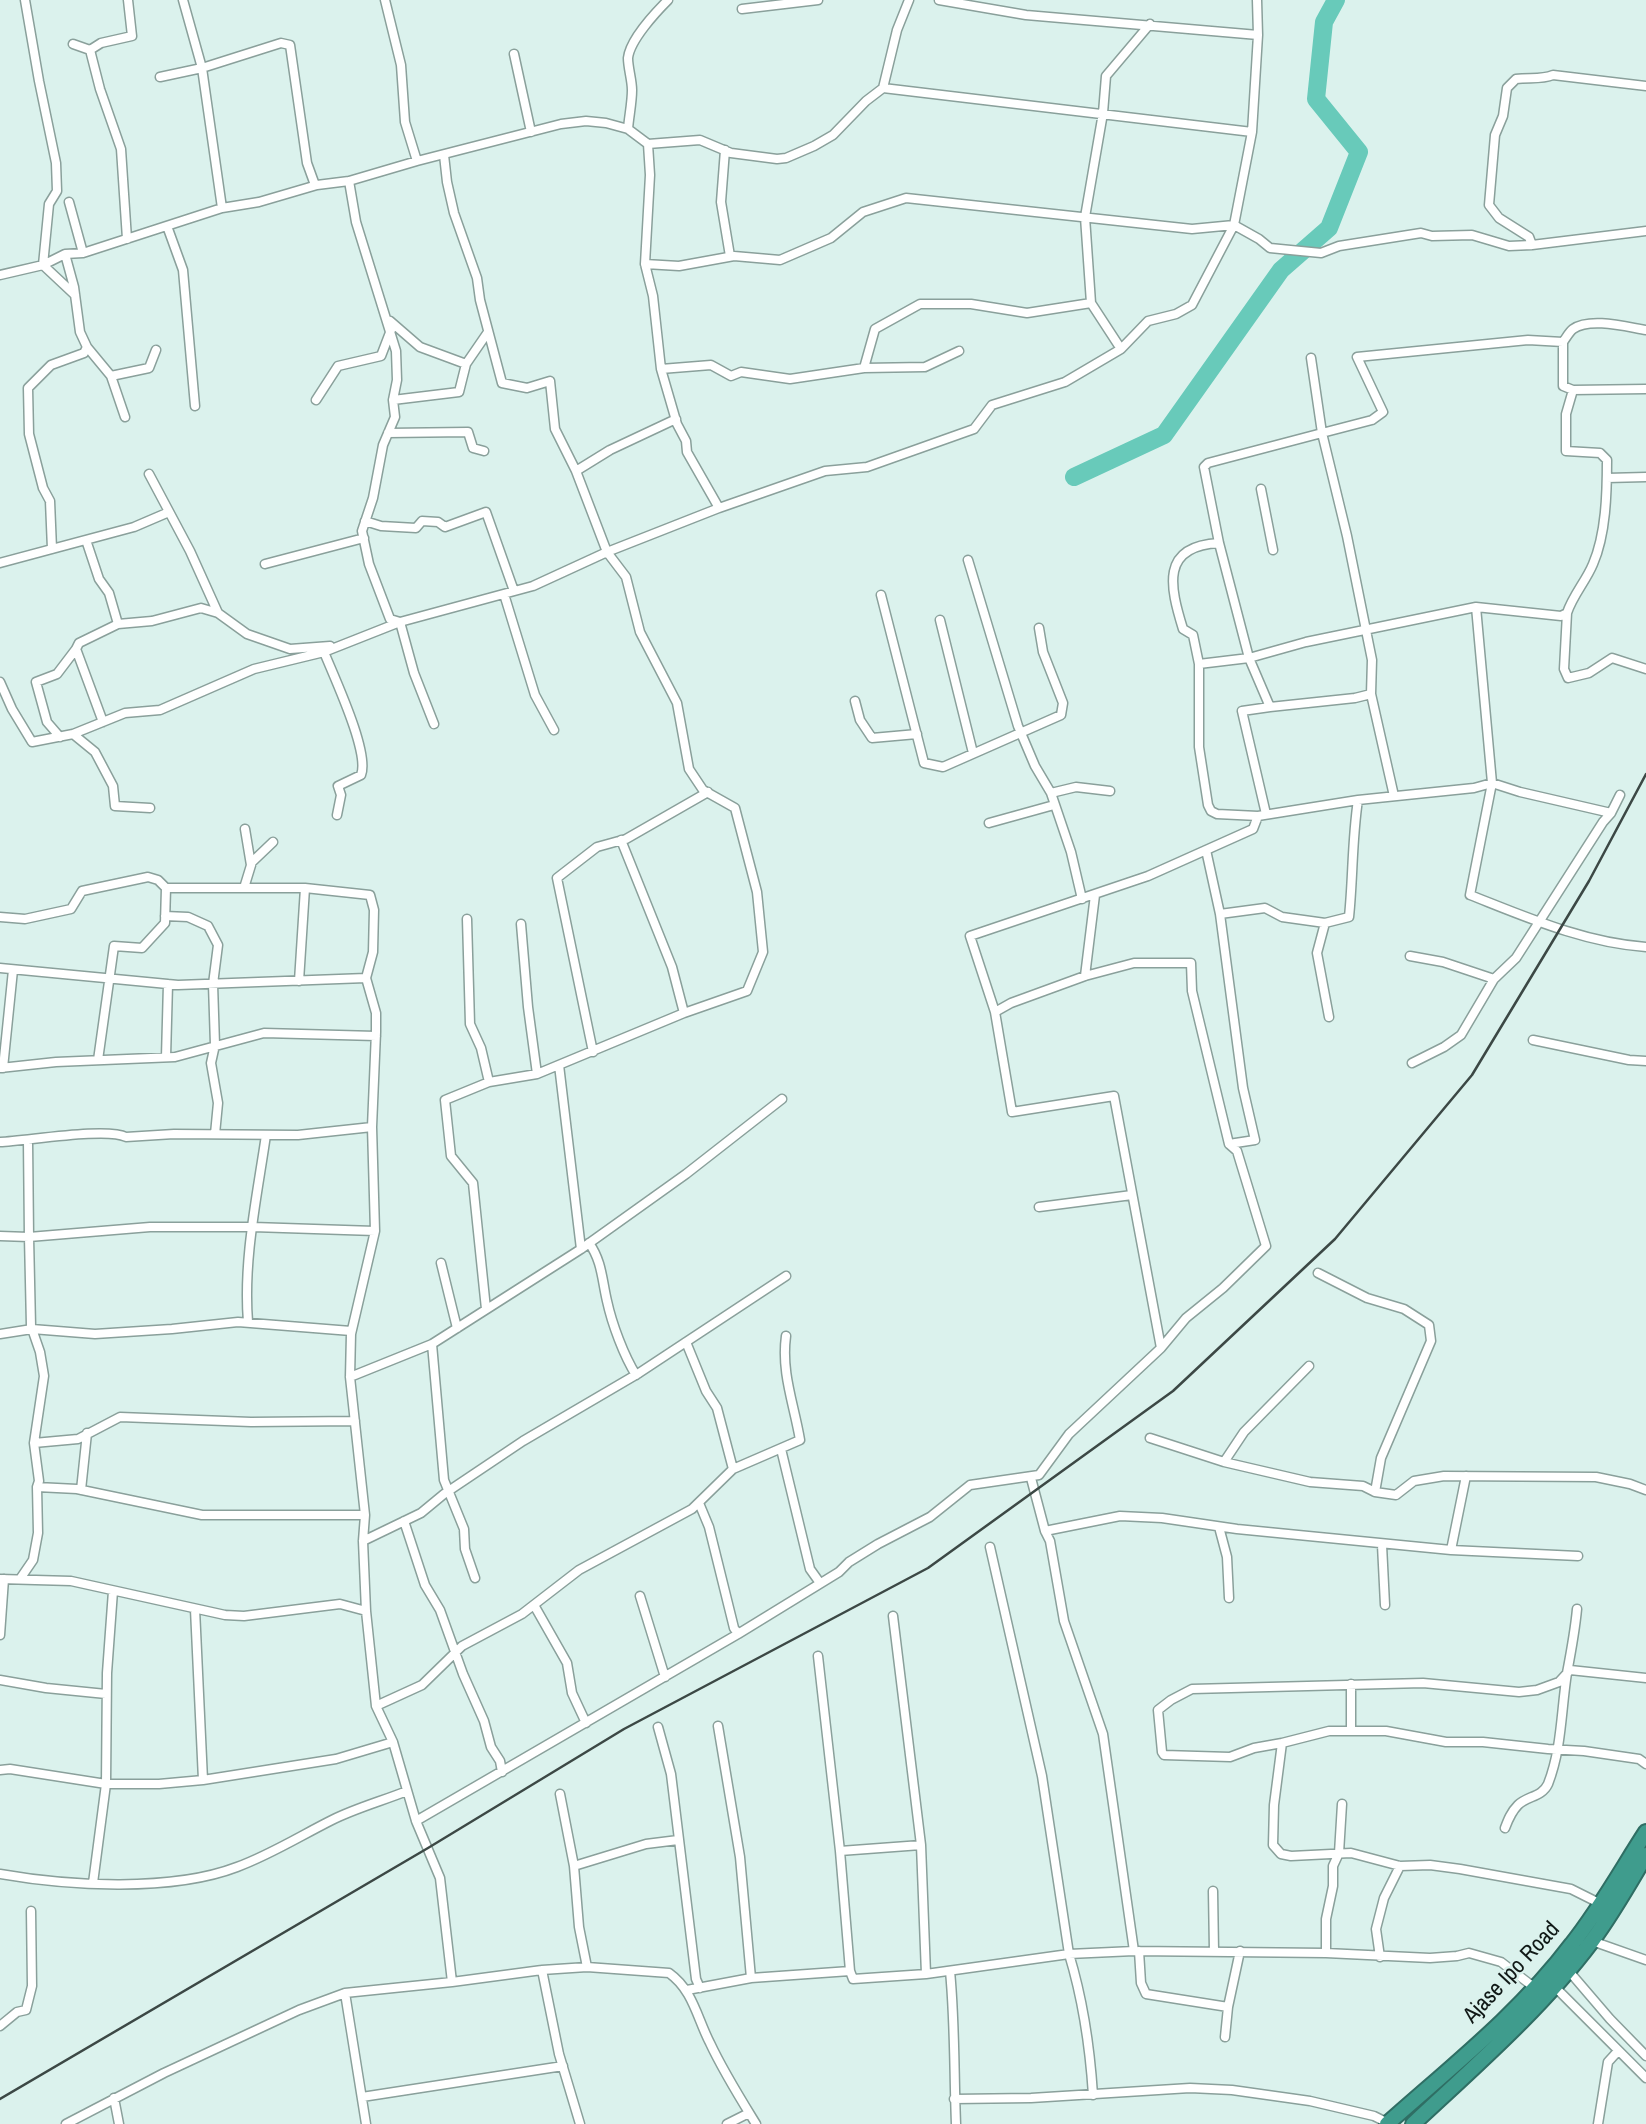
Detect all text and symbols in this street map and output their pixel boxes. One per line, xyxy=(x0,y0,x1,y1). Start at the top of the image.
street label: Ajase Ipo Road xyxy=(1458,1916,1566,2030)

